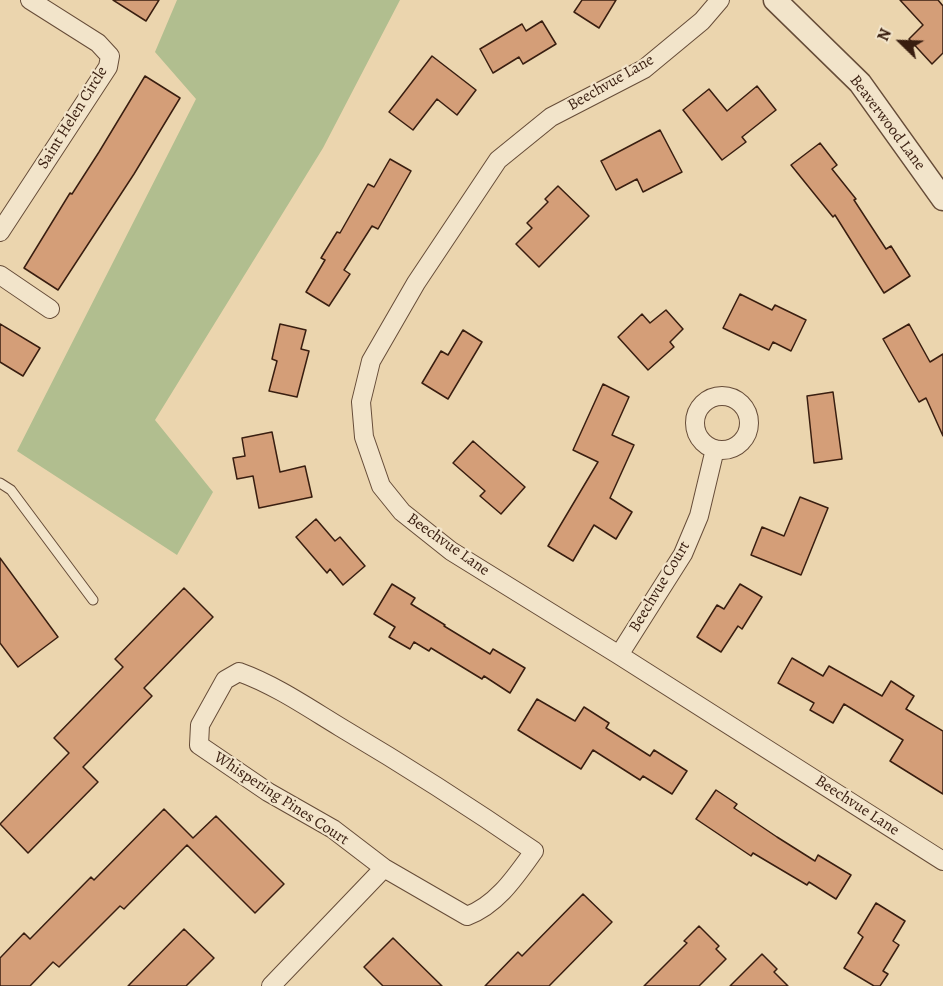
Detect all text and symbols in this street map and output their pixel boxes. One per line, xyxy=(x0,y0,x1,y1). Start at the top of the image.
north arrow xyxy=(871,12,931,72)
text: N xyxy=(872,25,897,45)
street label: Beechvue Lane xyxy=(564,51,658,115)
street label: Saint Helen Circle xyxy=(34,63,112,173)
street label: Beaverwood Lane xyxy=(845,72,929,174)
street label: Beechvue Lane xyxy=(403,509,493,581)
street label: Beechvue Court xyxy=(625,538,695,636)
street label: Whispering Pines Court xyxy=(210,748,352,850)
street label: Beechvue Lane xyxy=(811,772,903,840)

